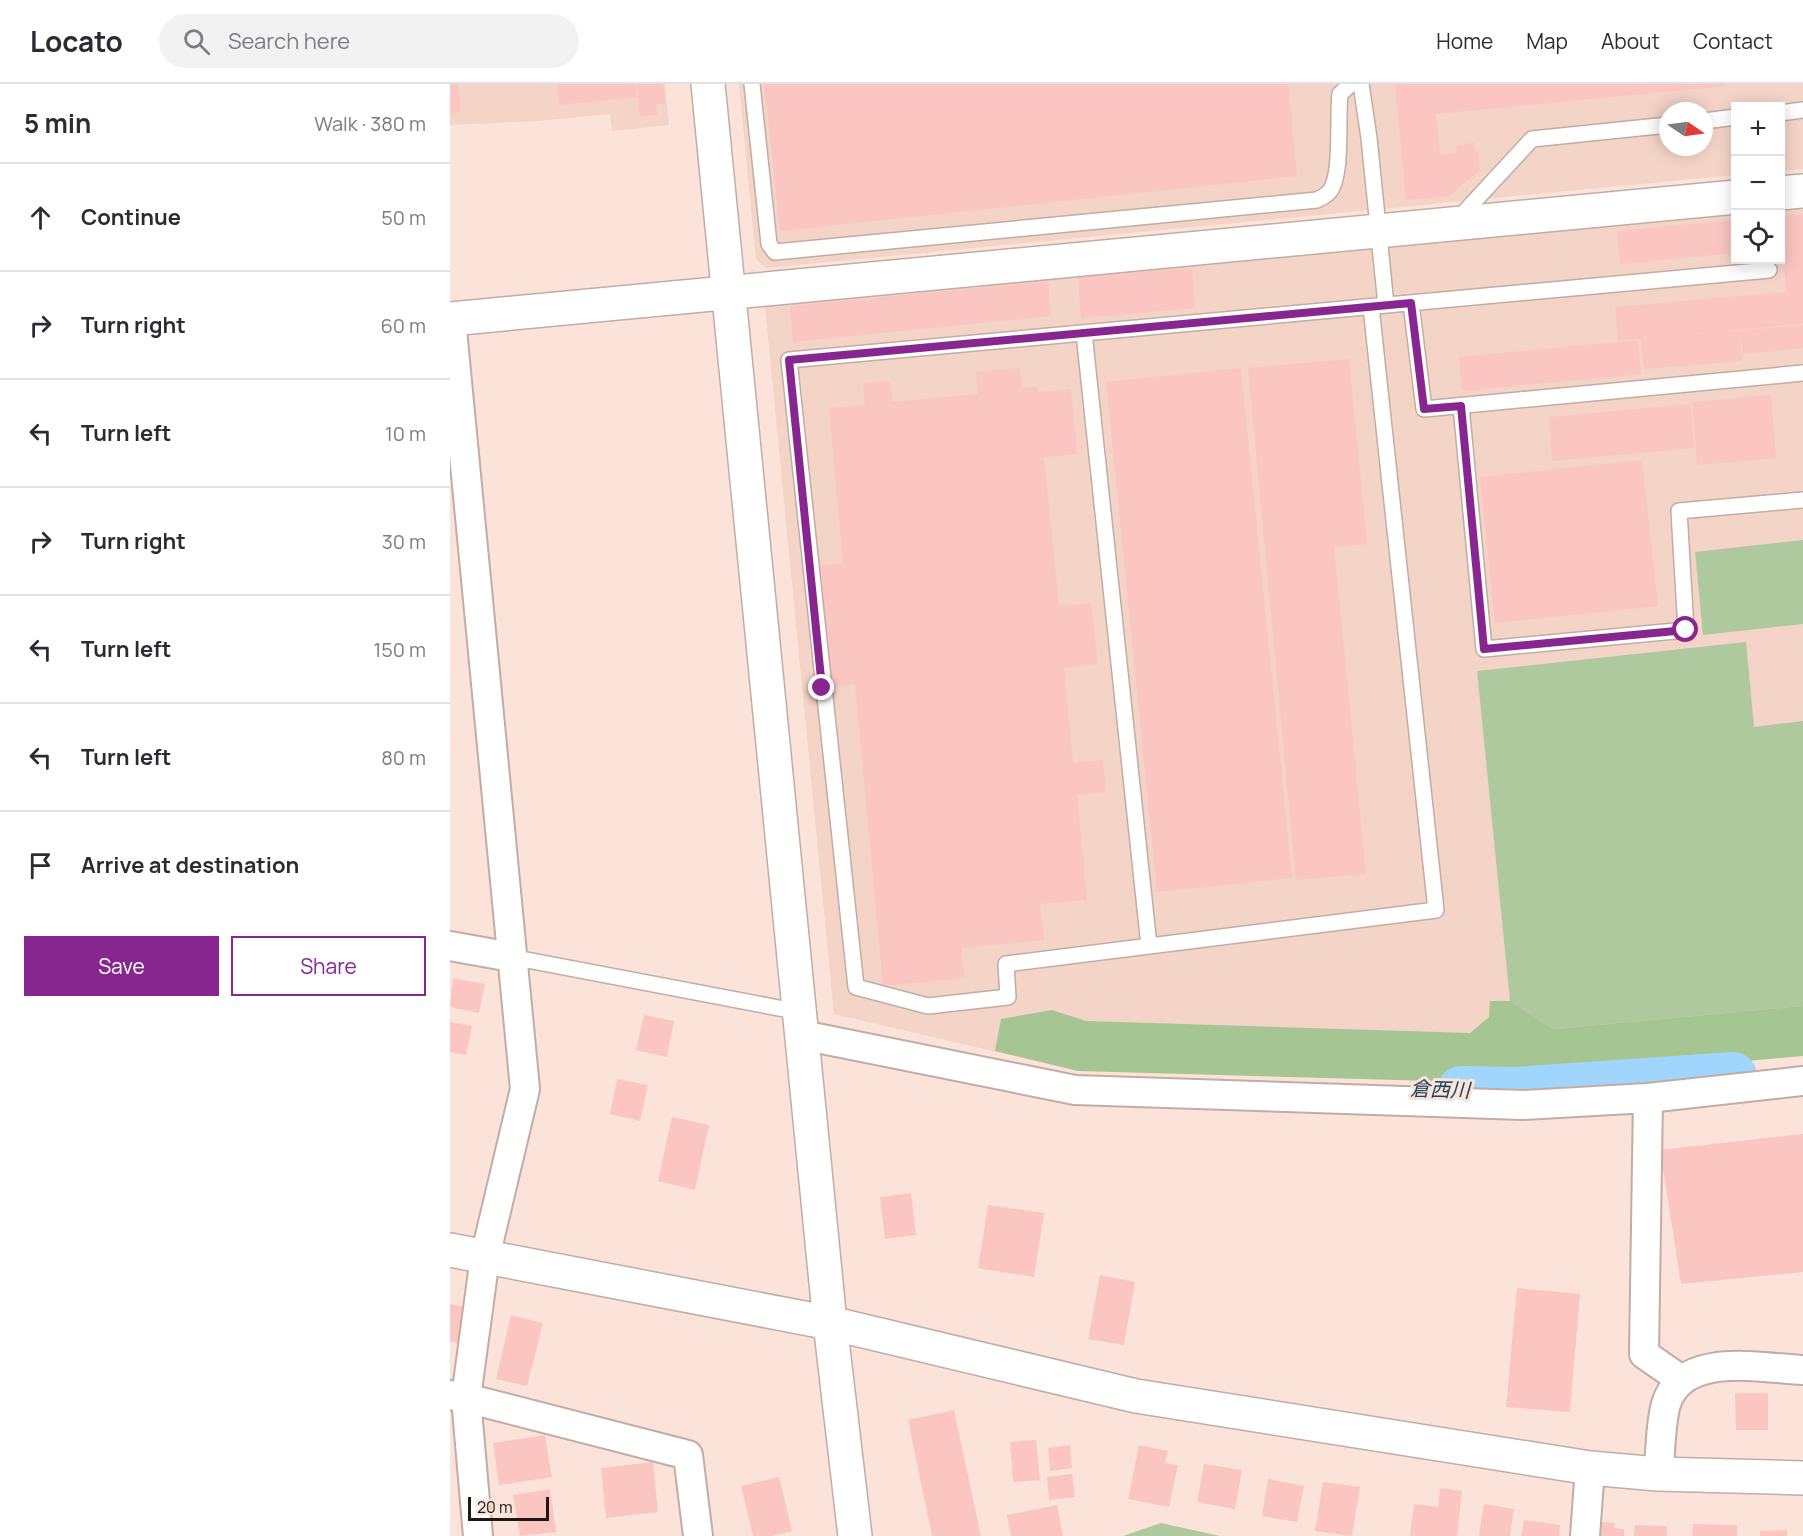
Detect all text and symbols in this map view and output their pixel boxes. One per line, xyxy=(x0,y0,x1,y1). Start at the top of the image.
search box xyxy=(159,14,579,68)
text: Locato xyxy=(30,22,123,60)
icon: search xyxy=(180,25,213,58)
text: Search here xyxy=(228,26,350,56)
text: Home xyxy=(1436,27,1493,55)
text: Map xyxy=(1526,27,1568,55)
text: About xyxy=(1601,27,1660,55)
text: Contact xyxy=(1693,27,1773,55)
north arrow xyxy=(1659,102,1713,156)
map controls xyxy=(1731,102,1785,264)
button: + xyxy=(1731,102,1785,156)
text: 5 min xyxy=(24,105,91,141)
text: Walk · 380 m xyxy=(314,110,426,137)
button: − xyxy=(1731,156,1785,210)
icon: ahead xyxy=(24,201,57,234)
text: Continue xyxy=(81,202,181,232)
text: 50 m xyxy=(381,204,426,231)
button: locate xyxy=(1731,210,1785,264)
icon: right xyxy=(24,309,57,342)
text: Turn right xyxy=(81,310,186,340)
text: 60 m xyxy=(380,312,426,339)
icon: left xyxy=(24,417,57,450)
text: Turn left xyxy=(81,418,171,448)
text: 10 m xyxy=(385,420,426,447)
icon: right xyxy=(24,525,57,558)
text: Turn right xyxy=(81,526,186,556)
text: 30 m xyxy=(382,528,426,555)
route start xyxy=(1672,616,1698,642)
icon: left xyxy=(24,633,57,666)
text: Turn left xyxy=(81,634,171,664)
text: 150 m xyxy=(373,636,426,663)
route end xyxy=(808,674,834,700)
icon: left xyxy=(24,741,57,774)
text: Turn left xyxy=(81,742,171,772)
text: 80 m xyxy=(381,744,426,771)
icon: arrive xyxy=(24,849,57,882)
text: Arrive at destination xyxy=(81,850,299,880)
button: Save xyxy=(24,936,219,996)
button: Share xyxy=(231,936,426,996)
water label: 倉西川 xyxy=(1410,1074,1472,1104)
scale bar xyxy=(468,1494,549,1522)
text: 20 m xyxy=(477,1496,513,1518)

